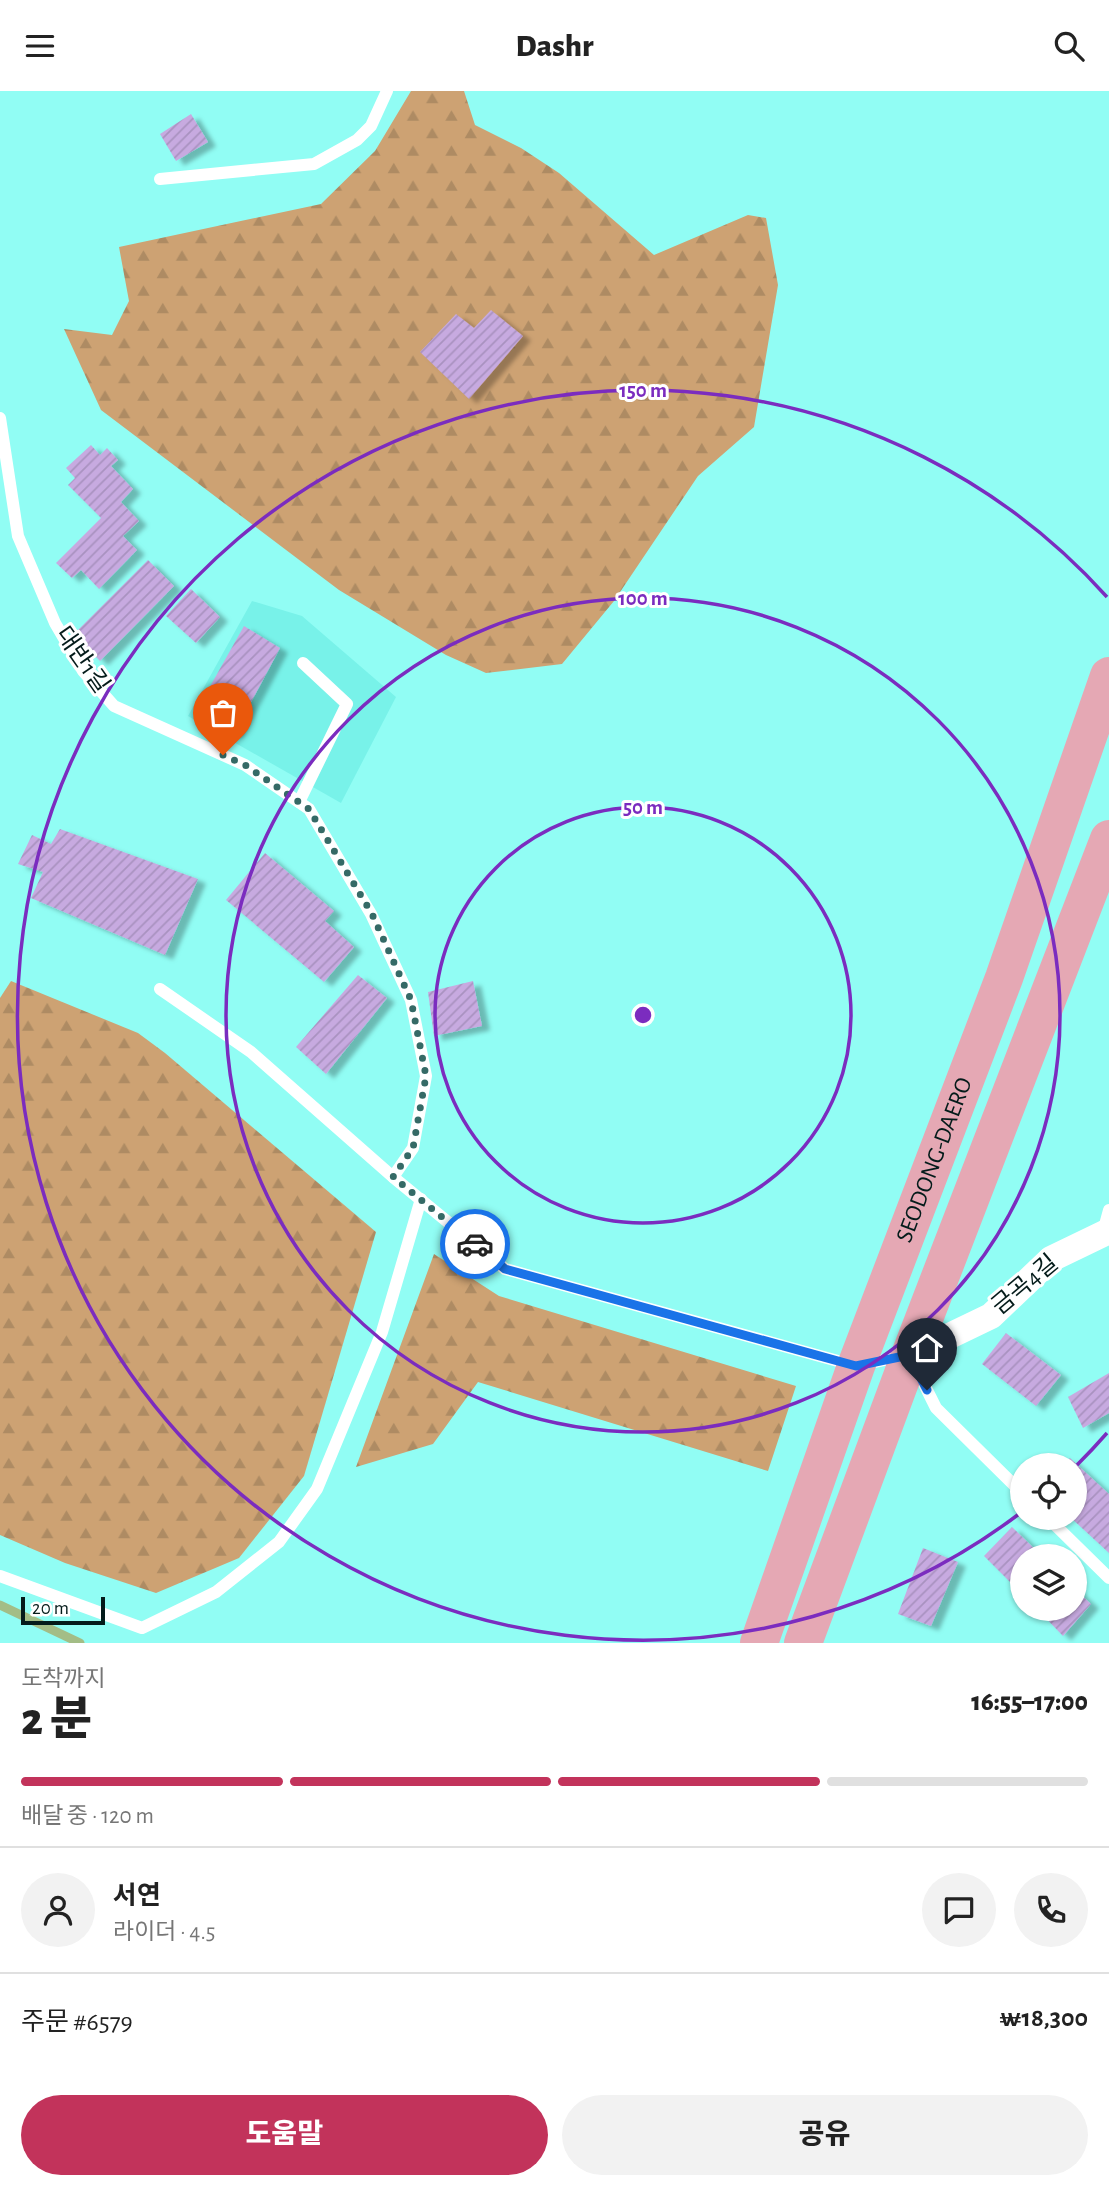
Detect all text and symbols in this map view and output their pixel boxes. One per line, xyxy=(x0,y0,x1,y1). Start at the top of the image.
icon: menu xyxy=(21,27,59,65)
icon: search xyxy=(1050,27,1088,65)
text: Dashr xyxy=(516,30,593,62)
text: 150 m xyxy=(619,380,667,401)
text: 100 m xyxy=(618,588,668,609)
street label: 대반1길 xyxy=(51,622,114,697)
pin xyxy=(193,683,253,755)
icon: bag xyxy=(204,694,242,732)
text: 50 m xyxy=(623,797,663,818)
centre of rings xyxy=(631,1003,655,1027)
street label: SEODONG-DAERO xyxy=(892,1074,977,1246)
courier xyxy=(440,1209,510,1279)
icon: car xyxy=(456,1225,494,1263)
street label: 금곡4길 xyxy=(987,1250,1063,1319)
pin xyxy=(897,1318,957,1390)
icon: home xyxy=(908,1329,946,1367)
map controls xyxy=(1010,1453,1087,1621)
button: locate xyxy=(1010,1453,1087,1530)
button: layers xyxy=(1010,1544,1087,1621)
scale bar xyxy=(21,1594,105,1626)
text: 20 m xyxy=(32,1599,69,1618)
text: 도착까지 xyxy=(21,1668,106,1691)
text: 16:55–17:00 xyxy=(971,1689,1088,1715)
text: 2 분 xyxy=(21,1697,92,1743)
text: 배달 중 · 120 m xyxy=(21,1805,154,1828)
button: person xyxy=(21,1873,95,1947)
button: chat xyxy=(922,1873,996,1947)
button: phone xyxy=(1014,1873,1088,1947)
text: 서연 xyxy=(113,1883,161,1909)
text: 라이더 · 4.5 xyxy=(113,1921,215,1944)
text: ₩18,300 xyxy=(999,2005,1088,2031)
text: 주문 #6579 xyxy=(21,2009,133,2035)
button: 도움말 xyxy=(21,2095,548,2175)
button: 공유 xyxy=(562,2095,1088,2175)

